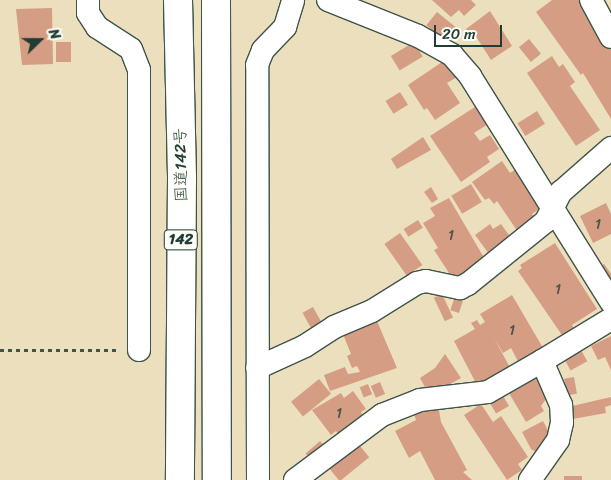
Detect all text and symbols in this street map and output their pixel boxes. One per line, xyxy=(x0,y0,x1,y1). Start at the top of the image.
north arrow xyxy=(15,15,65,65)
scale bar xyxy=(436,15,504,47)
text: 20 m xyxy=(442,21,476,47)
text: N xyxy=(41,25,68,43)
street label: 国道142号 xyxy=(171,128,191,202)
house number: 1 xyxy=(595,217,601,233)
road number: 142 xyxy=(164,228,198,252)
house number: 1 xyxy=(448,228,454,244)
house number: 1 xyxy=(555,282,561,298)
house number: 1 xyxy=(509,323,515,339)
house number: 1 xyxy=(336,406,342,422)

